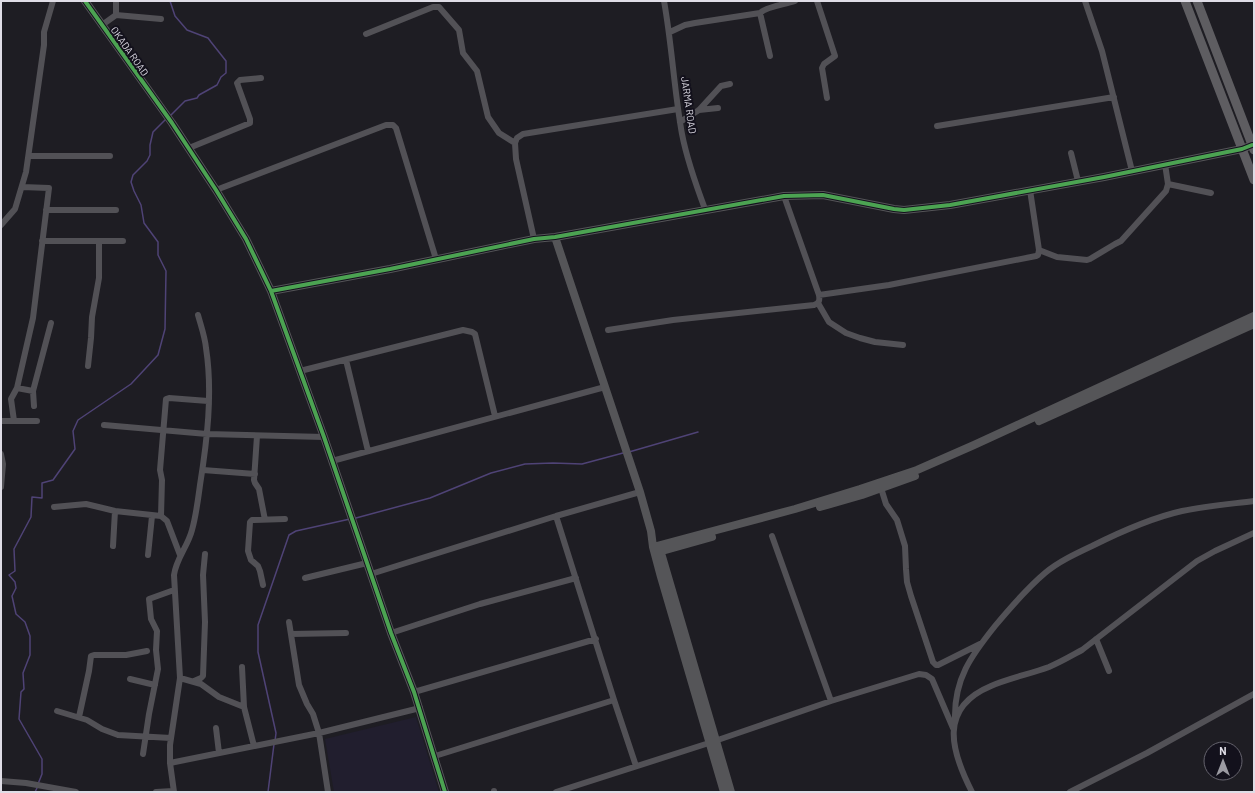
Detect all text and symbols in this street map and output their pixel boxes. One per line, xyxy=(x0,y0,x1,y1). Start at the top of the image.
street label: OKADA ROAD xyxy=(109,24,151,78)
street label: JARMA ROAD xyxy=(679,76,699,134)
north arrow xyxy=(1203,741,1243,781)
text: N xyxy=(1219,744,1227,757)

